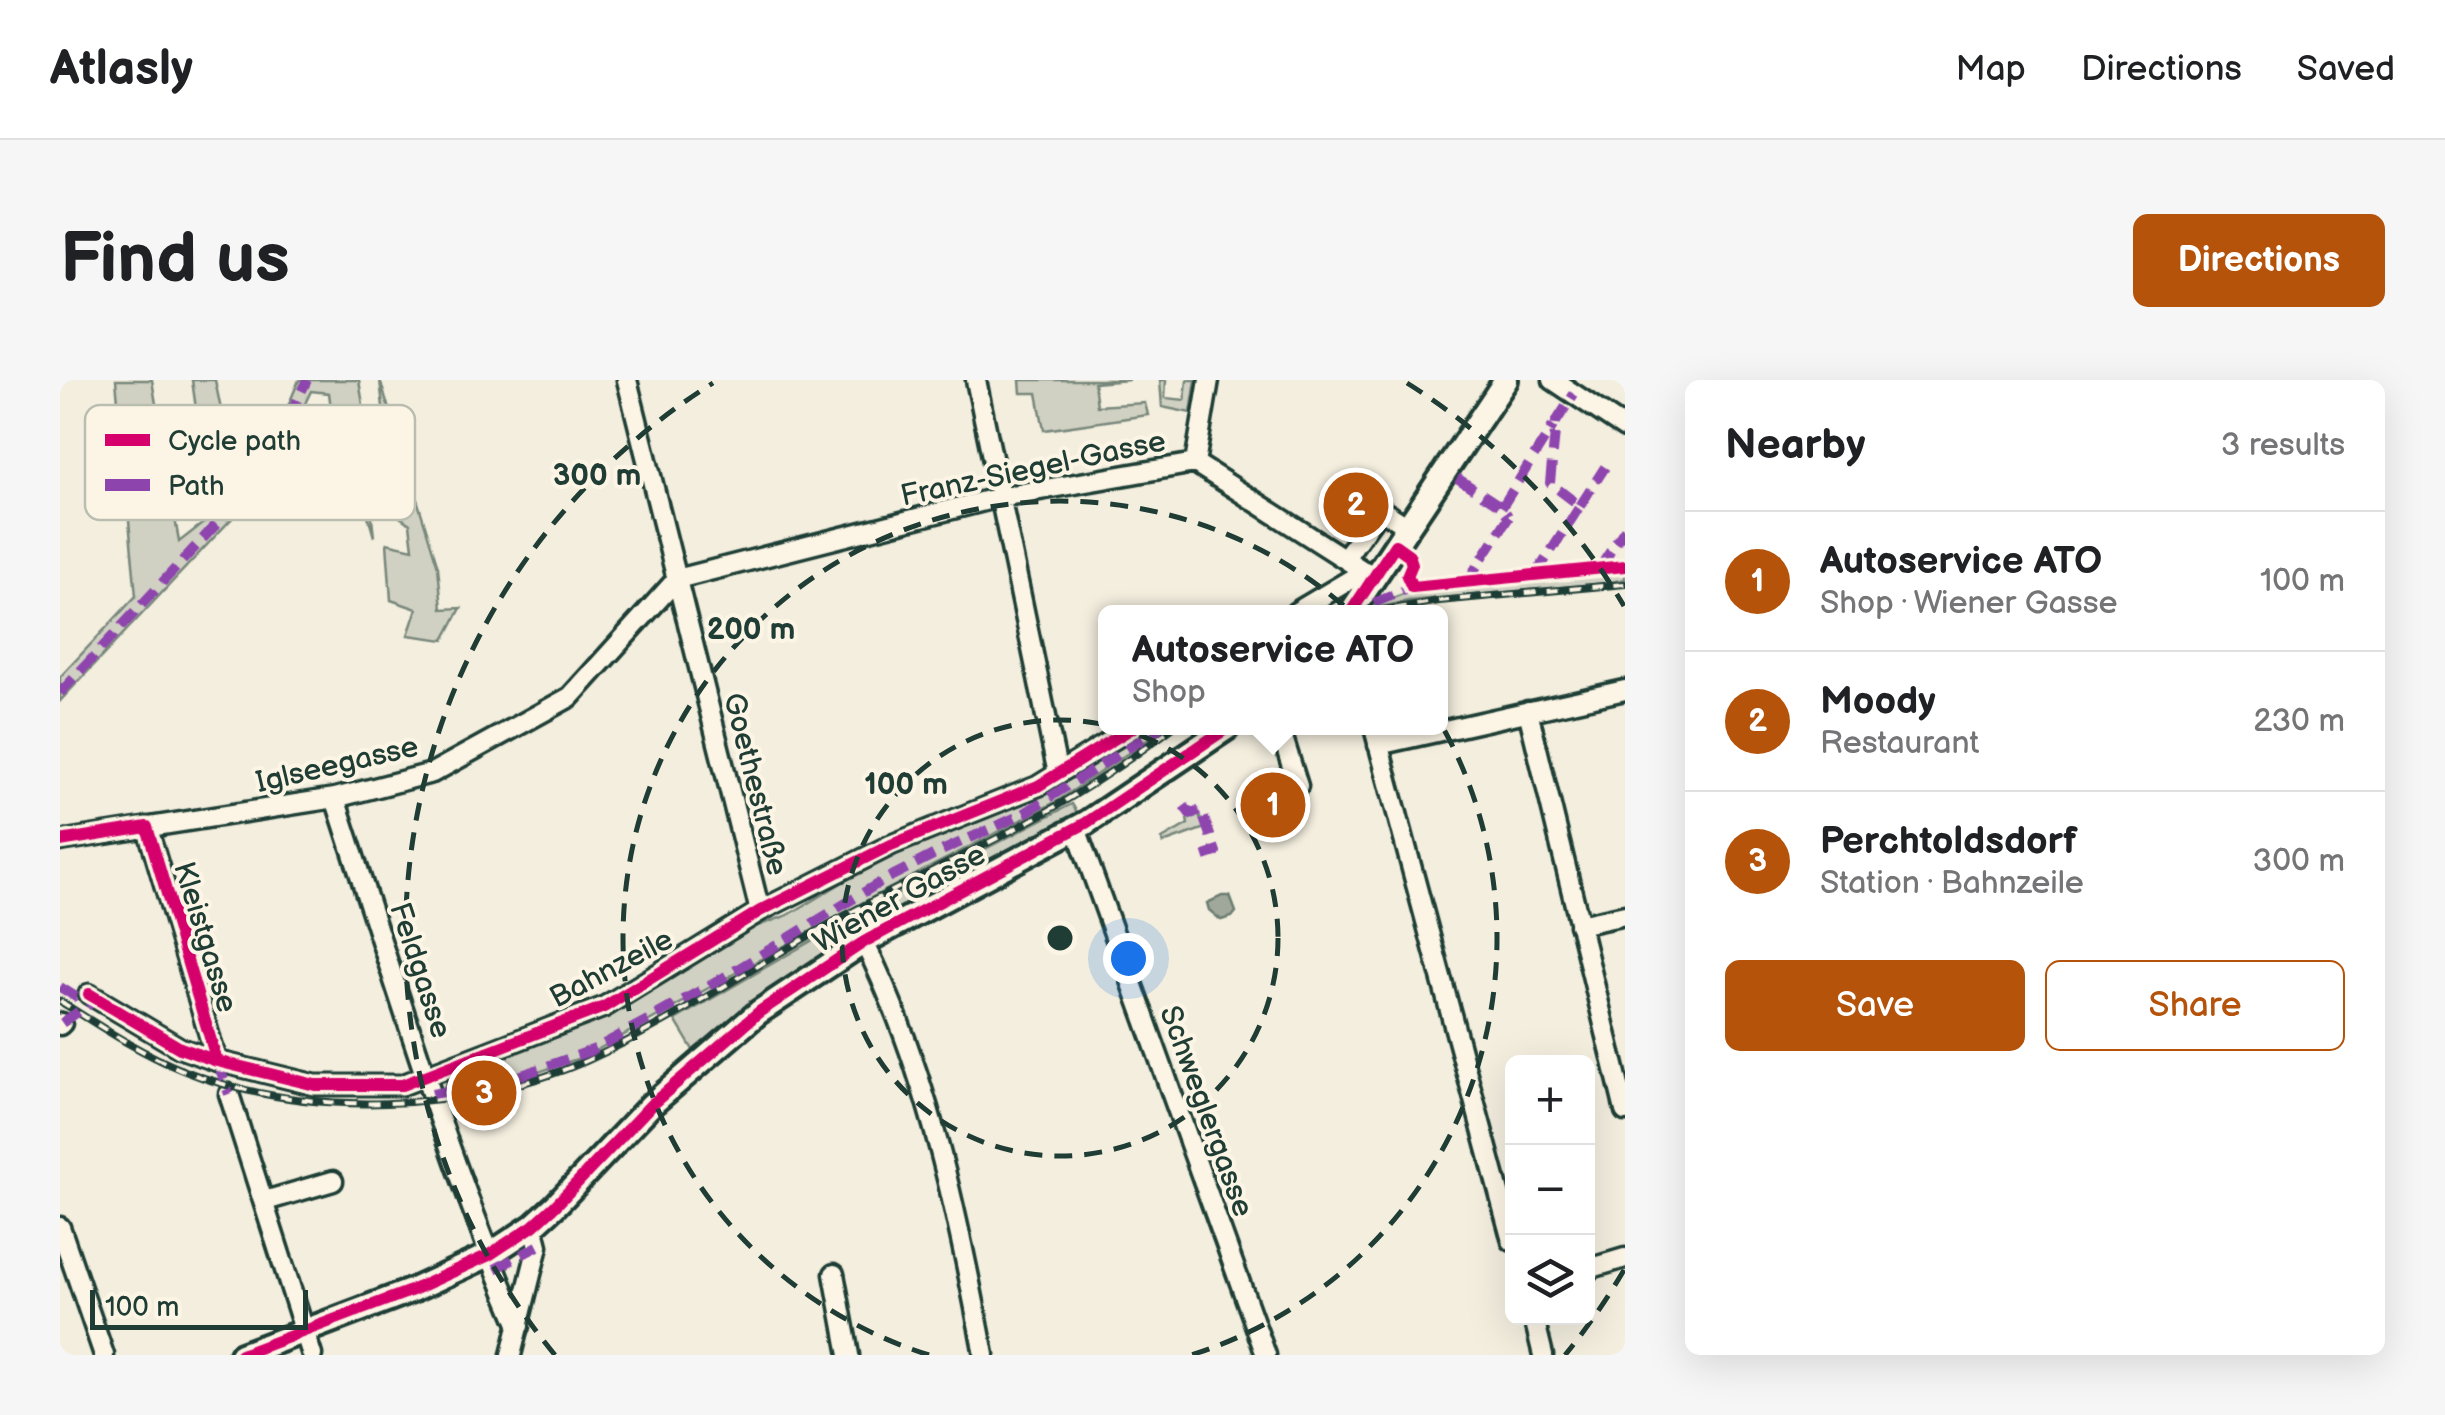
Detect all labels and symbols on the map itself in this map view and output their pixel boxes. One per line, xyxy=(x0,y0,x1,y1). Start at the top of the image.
legend xyxy=(85,405,415,520)
street label: Franz-Siegel-Gasse xyxy=(897,423,1169,515)
text: Cycle path xyxy=(168,425,301,458)
text: 300 m xyxy=(553,458,641,494)
pin: 2 xyxy=(1324,468,1388,542)
text: Path xyxy=(168,470,224,503)
text: 200 m xyxy=(707,612,795,648)
street label: Goethestraße xyxy=(715,689,795,879)
street label: Iglseegasse xyxy=(253,729,422,801)
text: 100 m xyxy=(864,767,948,803)
pin: 1 xyxy=(1240,768,1306,842)
street label: Wiener Gasse xyxy=(807,837,992,961)
street label: Kleistgasse xyxy=(165,858,245,1017)
street label: Feldgasse xyxy=(381,898,459,1043)
centre of rings xyxy=(1042,920,1078,956)
street label: Bahnzeile xyxy=(544,922,679,1016)
your location xyxy=(1103,933,1154,984)
street label: Schweglergasse xyxy=(1151,1001,1261,1222)
pin: 3 xyxy=(452,1056,516,1130)
scale bar xyxy=(90,1285,308,1330)

